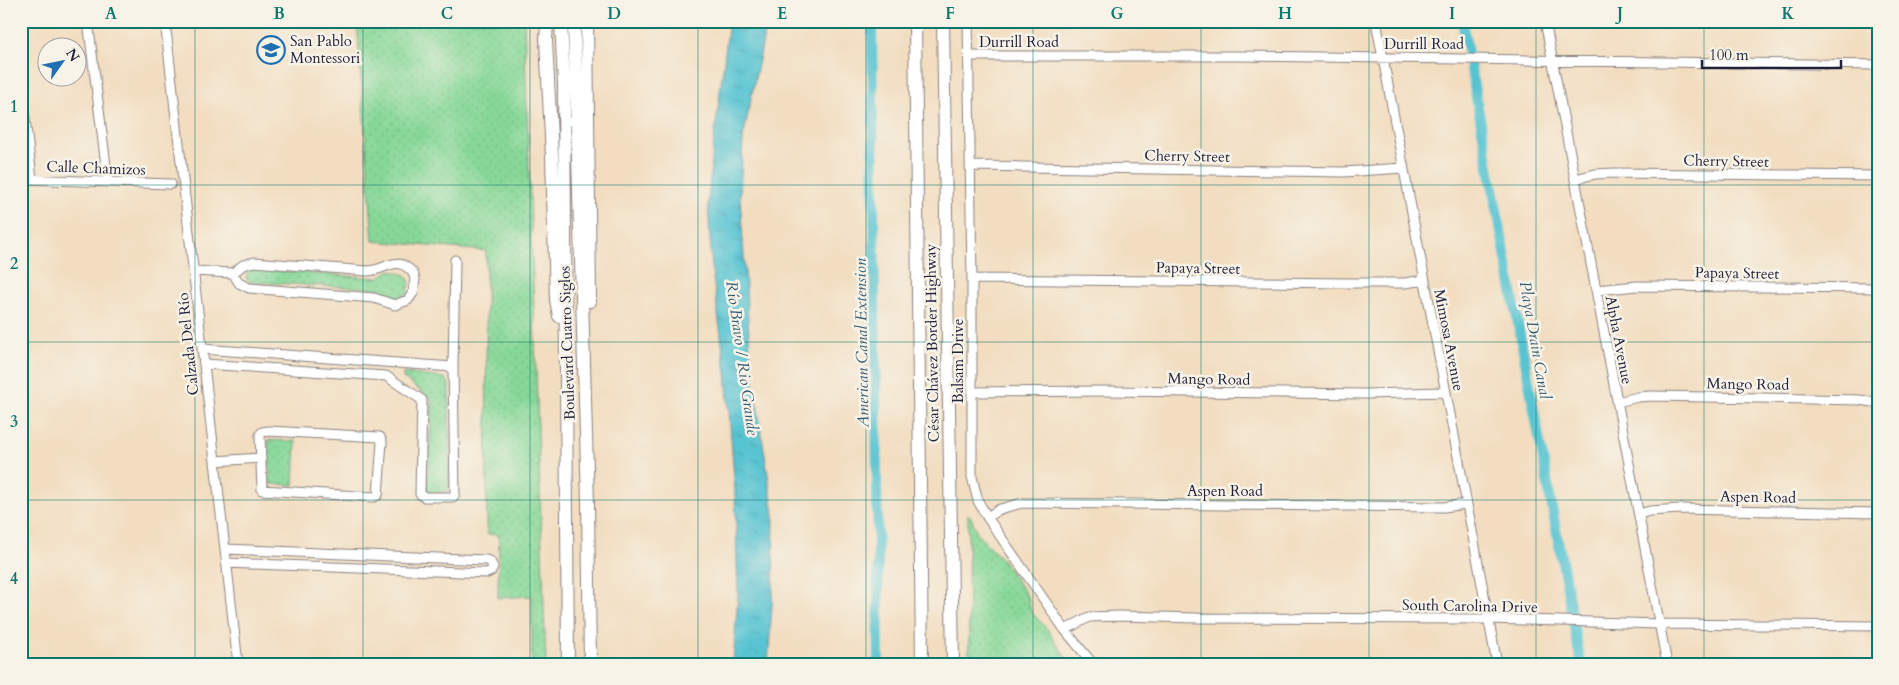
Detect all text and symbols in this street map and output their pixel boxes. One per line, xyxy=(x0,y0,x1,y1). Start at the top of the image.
text: A xyxy=(105,3,117,25)
text: B xyxy=(273,3,285,25)
text: C xyxy=(441,3,453,25)
text: D xyxy=(607,3,621,25)
text: E xyxy=(777,3,787,25)
text: F xyxy=(945,3,955,25)
text: G xyxy=(1110,3,1124,25)
text: H xyxy=(1278,3,1292,25)
text: I xyxy=(1449,3,1455,25)
text: J xyxy=(1615,3,1623,25)
text: K xyxy=(1782,3,1795,25)
place label: San Pablo Montessori xyxy=(290,31,360,68)
street label: Durrill Road xyxy=(979,32,1059,52)
street label: Durrill Road xyxy=(1384,34,1464,54)
school or university icon: San Pablo Montessori xyxy=(256,35,286,65)
north arrow xyxy=(38,38,88,88)
scale bar xyxy=(1702,38,1840,70)
text: N xyxy=(61,45,84,65)
text: 100 m xyxy=(1709,45,1749,65)
text: 1 xyxy=(10,96,18,118)
street label: Cherry Street xyxy=(1144,145,1230,167)
street label: Cherry Street xyxy=(1683,150,1769,172)
street label: Calle Chamizos xyxy=(46,156,146,180)
street label: César Chávez Border Highway xyxy=(920,244,944,442)
text: 2 xyxy=(10,253,18,275)
street label: Papaya Street xyxy=(1156,257,1241,279)
water label: American Canal Extension xyxy=(850,258,874,429)
street label: Papaya Street xyxy=(1695,262,1780,284)
street label: Boulevard Cuatro Siglos xyxy=(554,266,580,420)
water label: Playa Drain Canal xyxy=(1514,279,1556,402)
water label: Río Bravo / Rio Grande xyxy=(720,280,764,438)
street label: Mimosa Avenue xyxy=(1429,287,1469,393)
street label: Calzada Del Río xyxy=(173,292,203,396)
street label: Alpha Avenue xyxy=(1601,294,1637,386)
street label: Balsam Drive xyxy=(948,318,968,403)
street label: Mango Road xyxy=(1168,368,1251,390)
street label: Mango Road xyxy=(1707,373,1790,395)
text: 3 xyxy=(10,411,18,433)
street label: Aspen Road xyxy=(1187,481,1263,501)
street label: Aspen Road xyxy=(1720,486,1796,508)
text: 4 xyxy=(10,568,18,590)
street label: South Carolina Drive xyxy=(1402,595,1538,617)

